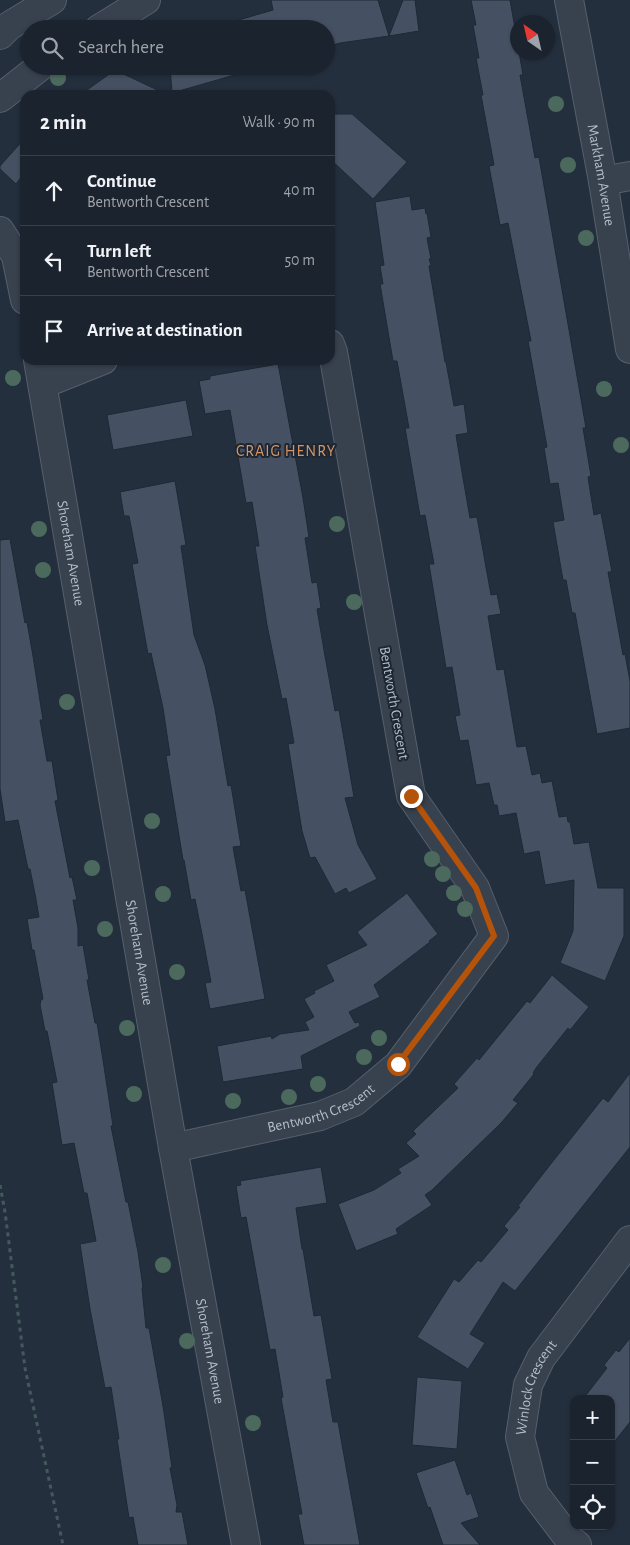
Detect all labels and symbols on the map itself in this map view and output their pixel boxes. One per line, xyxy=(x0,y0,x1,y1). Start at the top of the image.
north arrow xyxy=(510,15,555,60)
street label: Markham Avenue xyxy=(585,123,618,227)
district label: CRAIG HENRY xyxy=(236,443,336,459)
street label: Shoreham Avenue xyxy=(55,499,88,607)
street label: Bentworth Crescent xyxy=(377,645,411,761)
route end xyxy=(400,785,423,808)
street label: Shoreham Avenue xyxy=(123,899,156,1006)
route start xyxy=(387,1053,410,1076)
street label: Bentworth Crescent xyxy=(266,1081,377,1135)
street label: Shoreham Avenue xyxy=(193,1297,227,1405)
street label: Winlock Crescent xyxy=(513,1337,559,1436)

